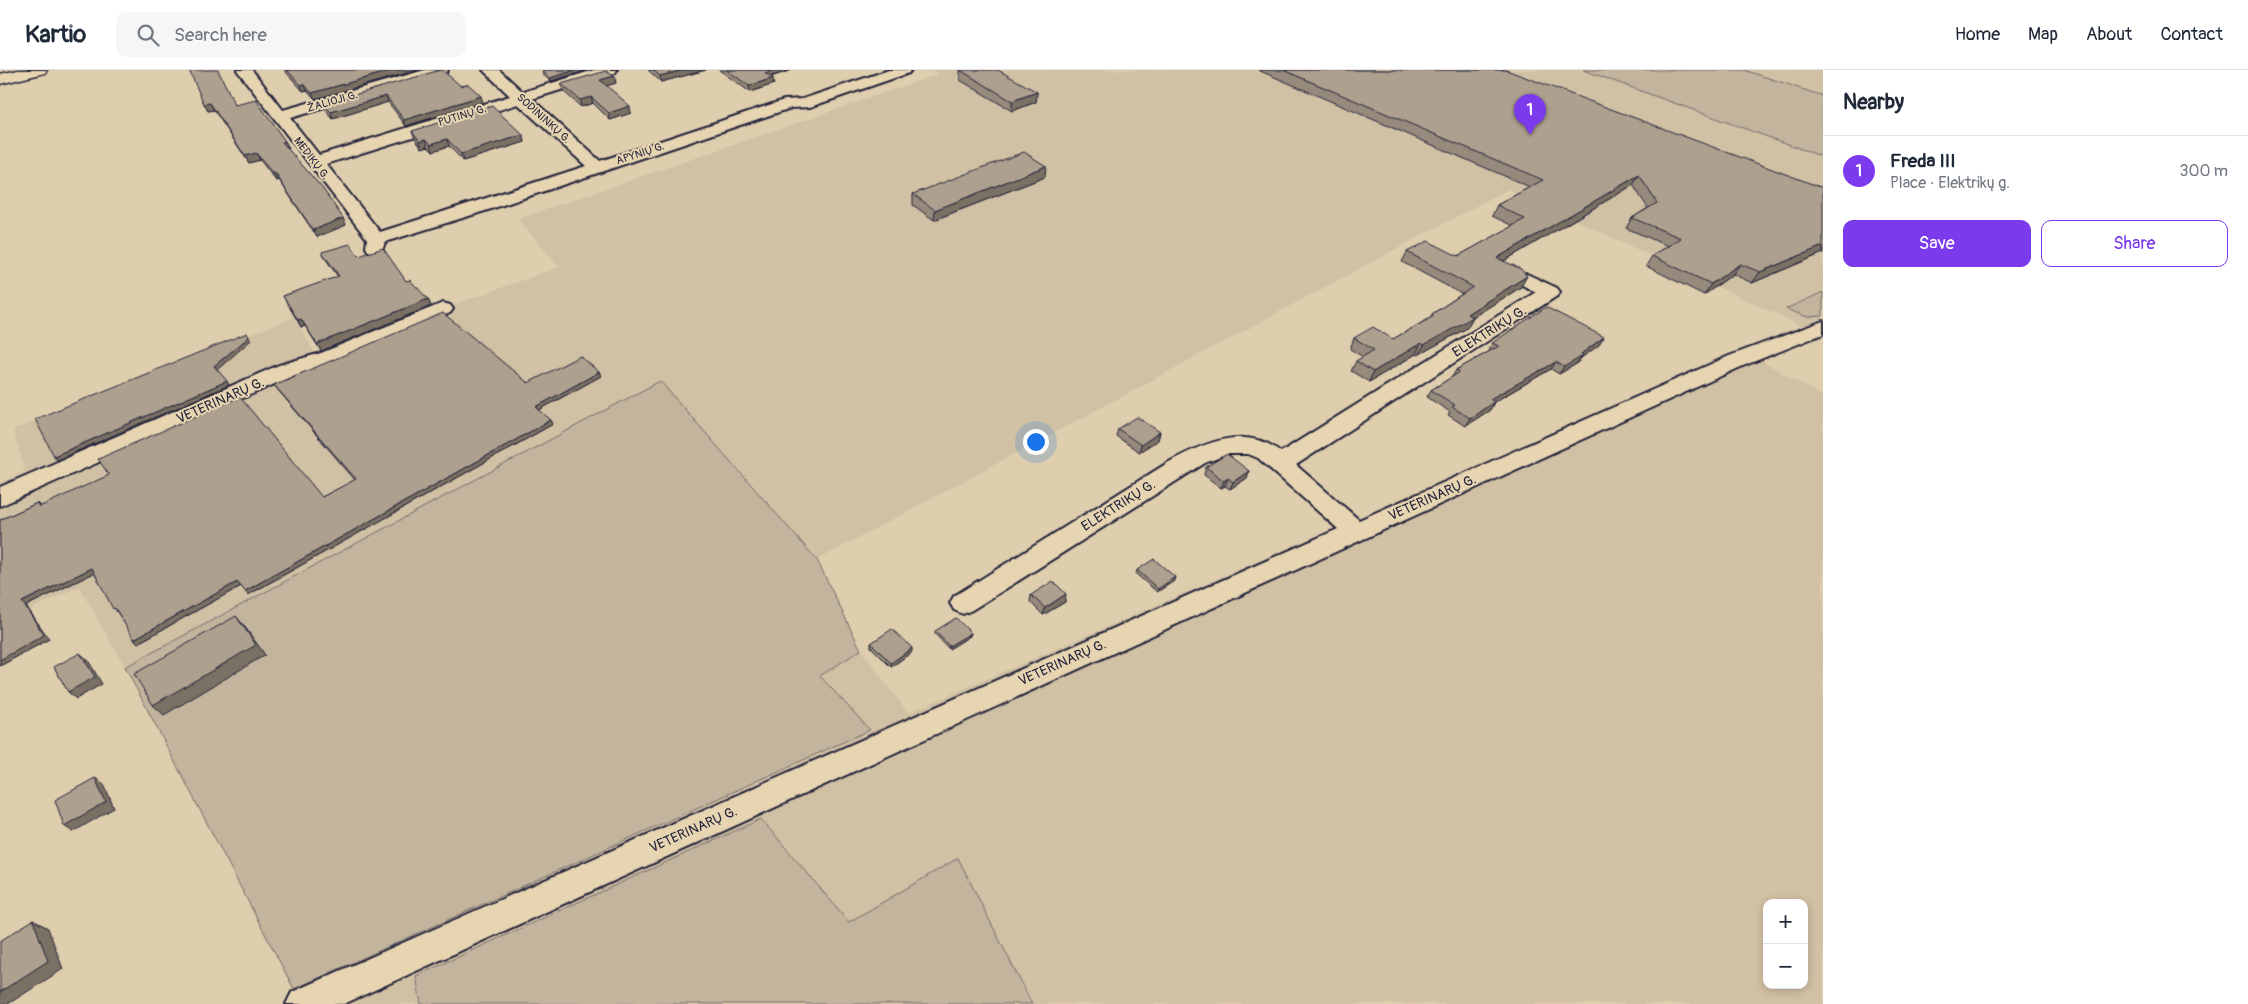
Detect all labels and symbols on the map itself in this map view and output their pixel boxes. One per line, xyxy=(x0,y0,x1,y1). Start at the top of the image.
street label: ŽALIOJI G. xyxy=(305,88,359,115)
street label: SODININKŲ G. xyxy=(514,91,573,146)
pin: 1 xyxy=(1514,94,1546,135)
street label: PUTINŲ G. xyxy=(437,102,488,129)
street label: MEDIKŲ G. xyxy=(291,135,332,182)
street label: APYNIŲ G. xyxy=(614,140,666,167)
street label: ELEKTRIKŲ G. xyxy=(1449,302,1529,361)
street label: VETERINARŲ G. xyxy=(174,373,267,427)
your location xyxy=(1023,429,1049,455)
street label: VETERINARŲ G. xyxy=(1386,470,1479,524)
street label: ELEKTRIKŲ G. xyxy=(1078,476,1158,535)
street label: VETERINARŲ G. xyxy=(1016,635,1109,689)
street label: VETERINARŲ G. xyxy=(647,802,740,856)

